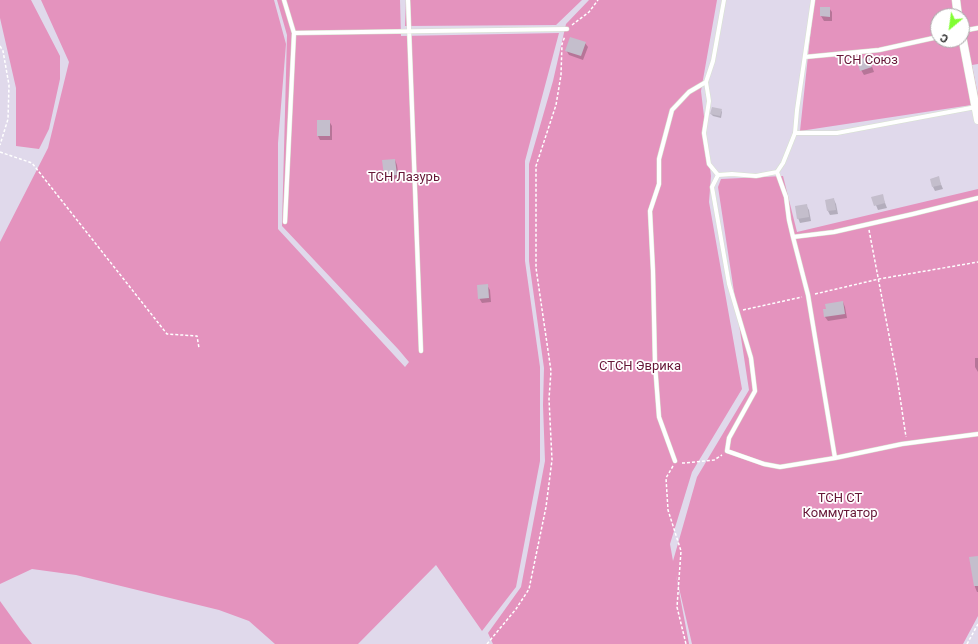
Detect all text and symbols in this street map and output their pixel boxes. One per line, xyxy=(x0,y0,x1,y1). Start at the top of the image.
north arrow xyxy=(930,8,970,48)
text: С xyxy=(938,31,951,45)
park label: ТСН Союз xyxy=(836,53,898,69)
park label: ТСН Лазурь xyxy=(368,170,440,186)
park label: СТСН Эврика xyxy=(599,359,681,375)
park label: ТСН СТ Коммутатор xyxy=(803,491,877,522)

